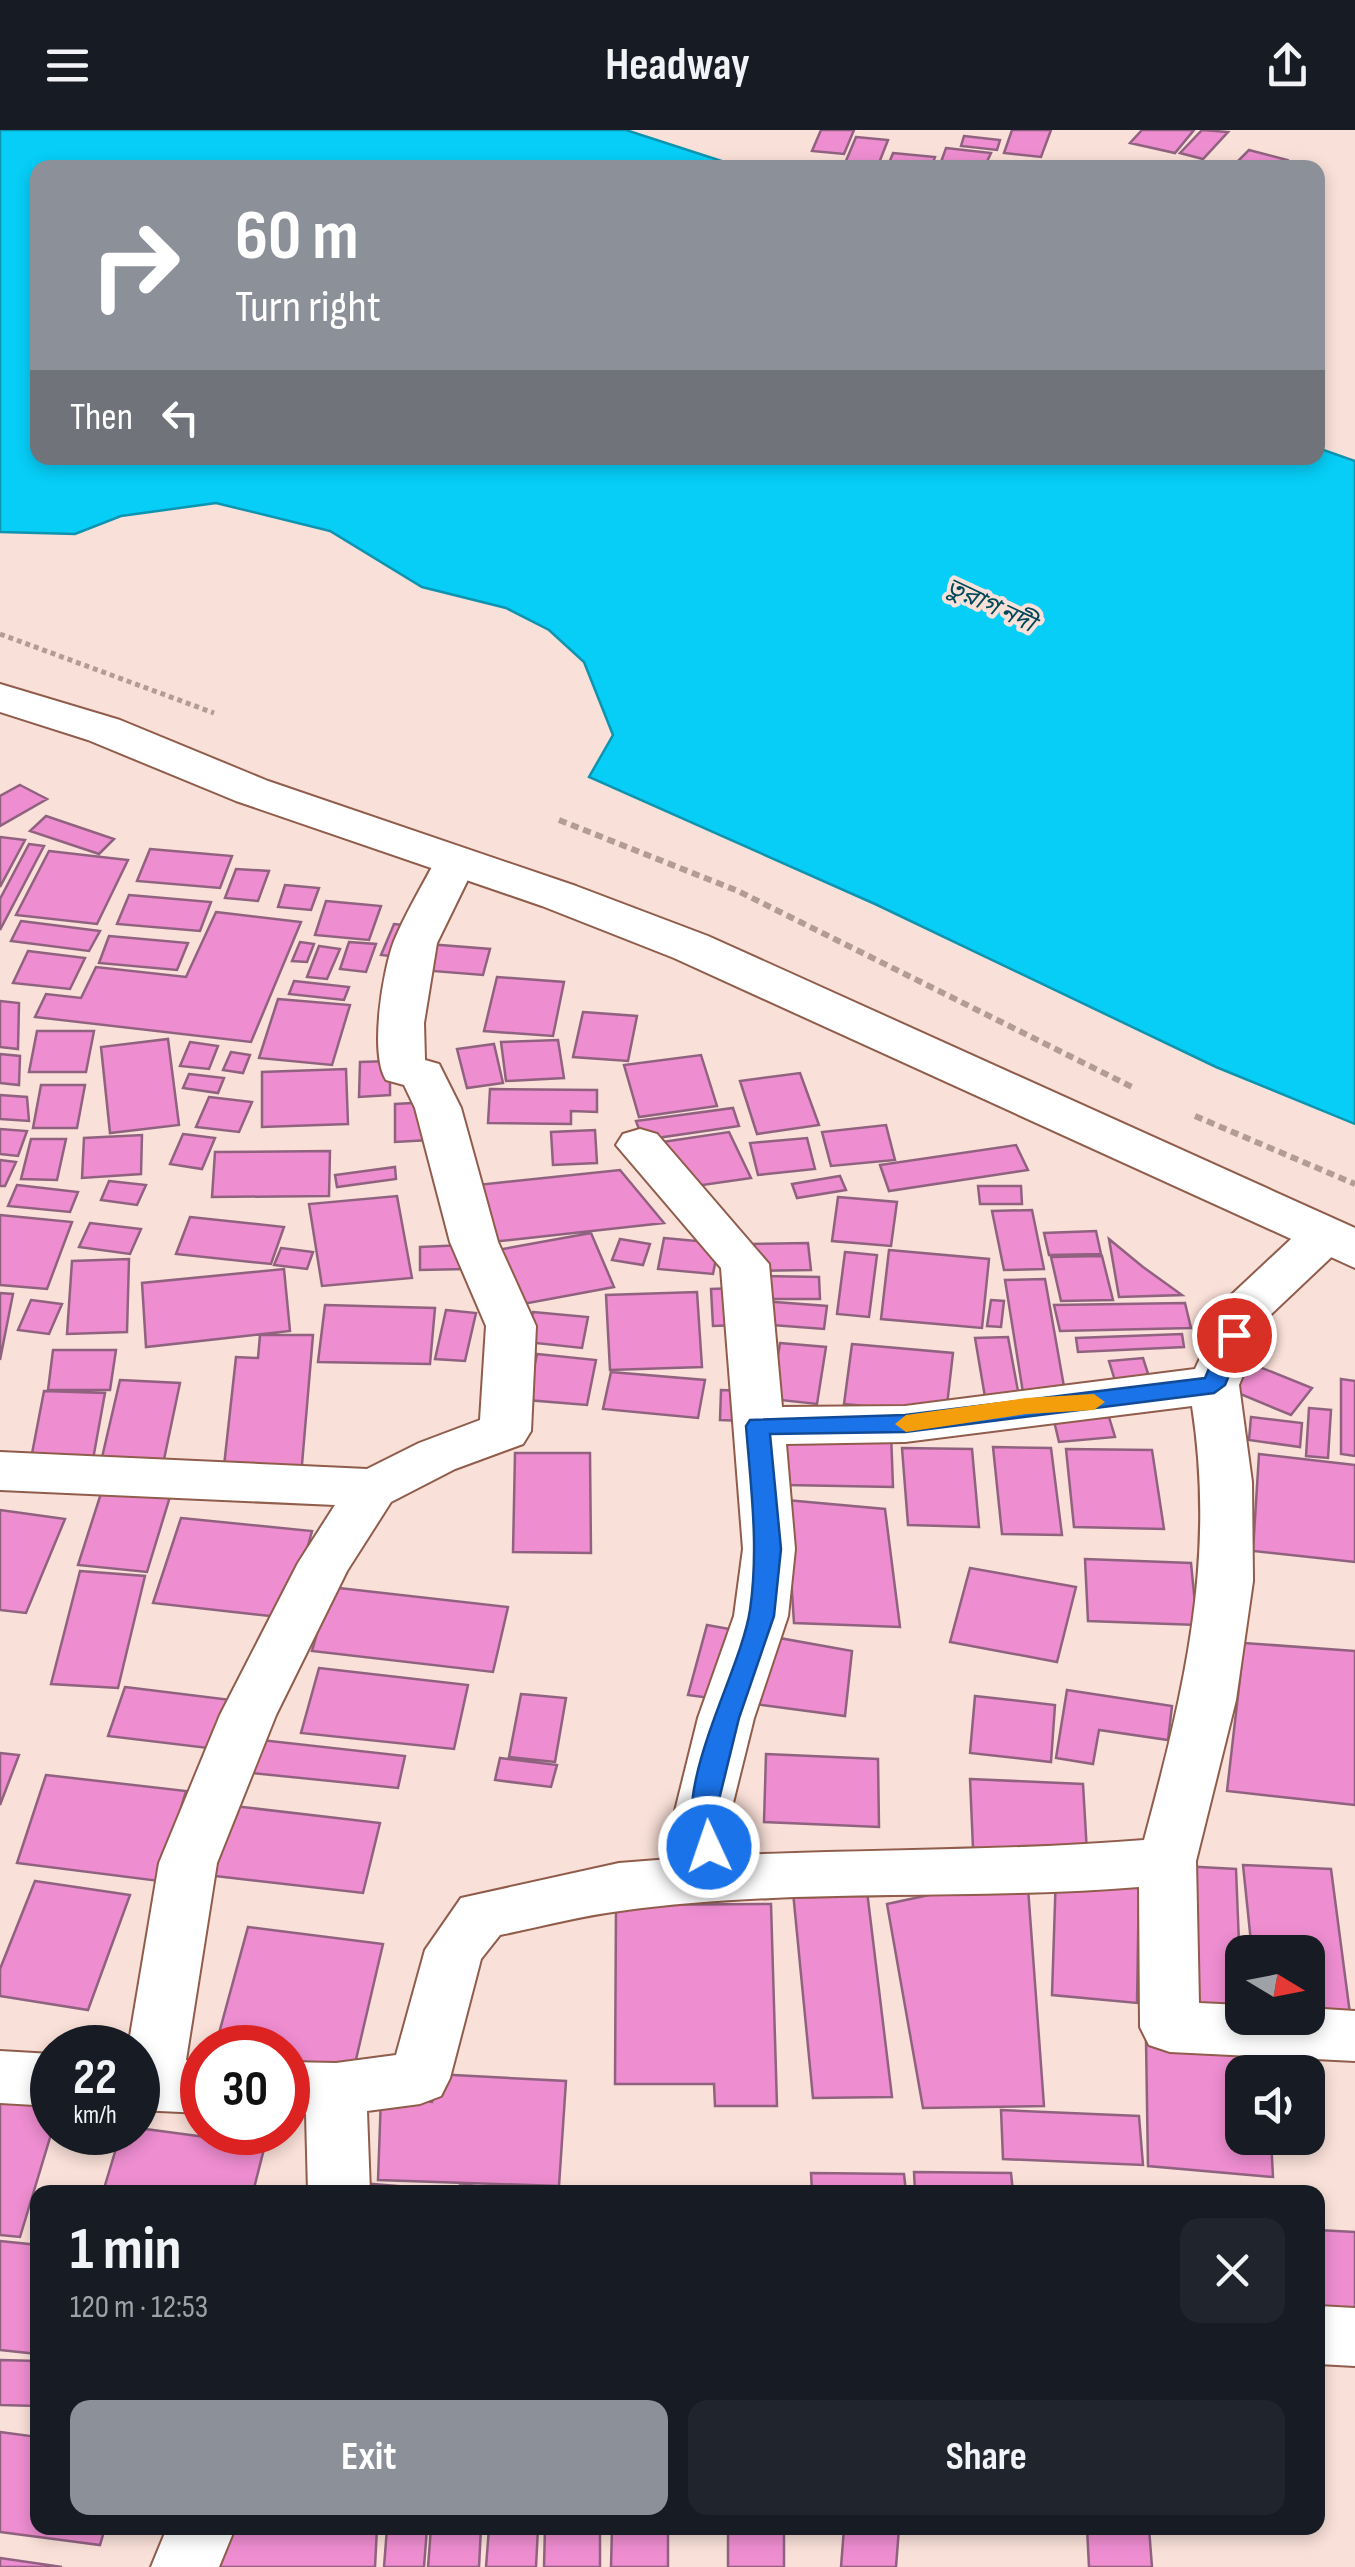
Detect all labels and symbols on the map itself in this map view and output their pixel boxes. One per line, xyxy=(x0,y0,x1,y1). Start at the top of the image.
water label: তুরাগ নদী xyxy=(941,571,1044,641)
pin xyxy=(1192,1293,1277,1378)
position arrow xyxy=(657,1795,761,1899)
north arrow xyxy=(1225,1935,1325,2035)
speed limit sign: 30 xyxy=(180,2025,310,2155)

